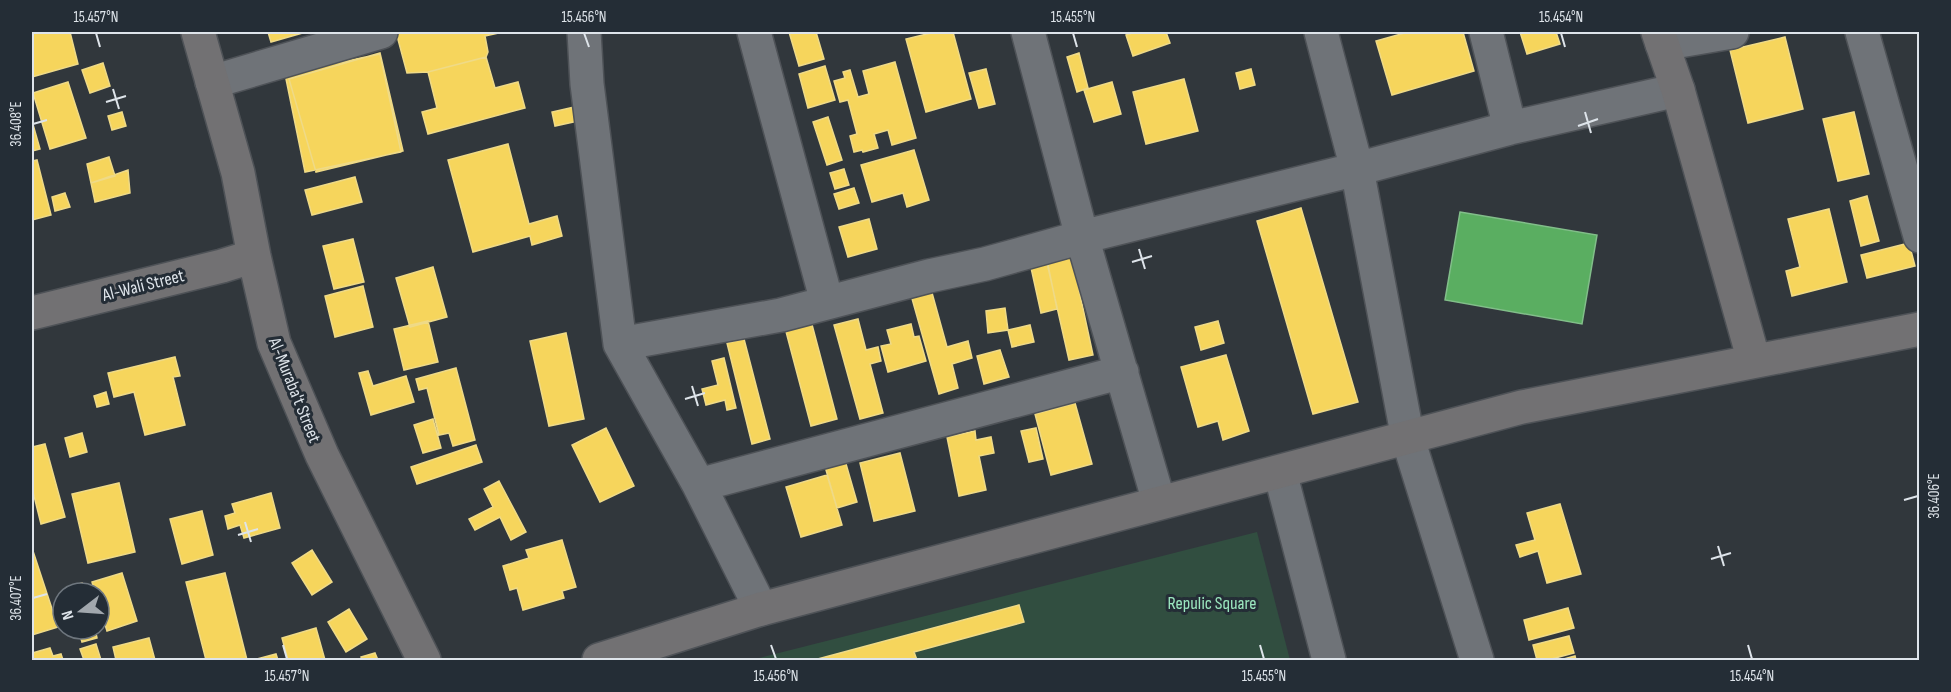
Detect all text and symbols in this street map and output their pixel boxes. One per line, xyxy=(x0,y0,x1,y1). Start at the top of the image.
text: 15.457°N xyxy=(74,8,118,27)
text: 15.456°N xyxy=(561,8,607,27)
text: 15.455°N xyxy=(1051,8,1095,27)
text: 15.454°N xyxy=(1539,8,1583,27)
text: 36.408°E xyxy=(7,101,26,147)
street label: Al-Wali Street xyxy=(99,265,187,306)
street label: Al-Muraba't Street xyxy=(264,334,325,446)
text: 36.406°E xyxy=(1925,473,1944,519)
text: 36.407°E xyxy=(7,575,26,621)
north arrow xyxy=(51,581,111,641)
park label: Repulic Square xyxy=(1167,593,1257,614)
text: N xyxy=(58,608,78,622)
text: 15.457°N xyxy=(265,667,309,686)
text: 15.456°N xyxy=(753,667,799,686)
text: 15.455°N xyxy=(1242,667,1286,686)
text: 15.454°N xyxy=(1730,667,1774,686)

